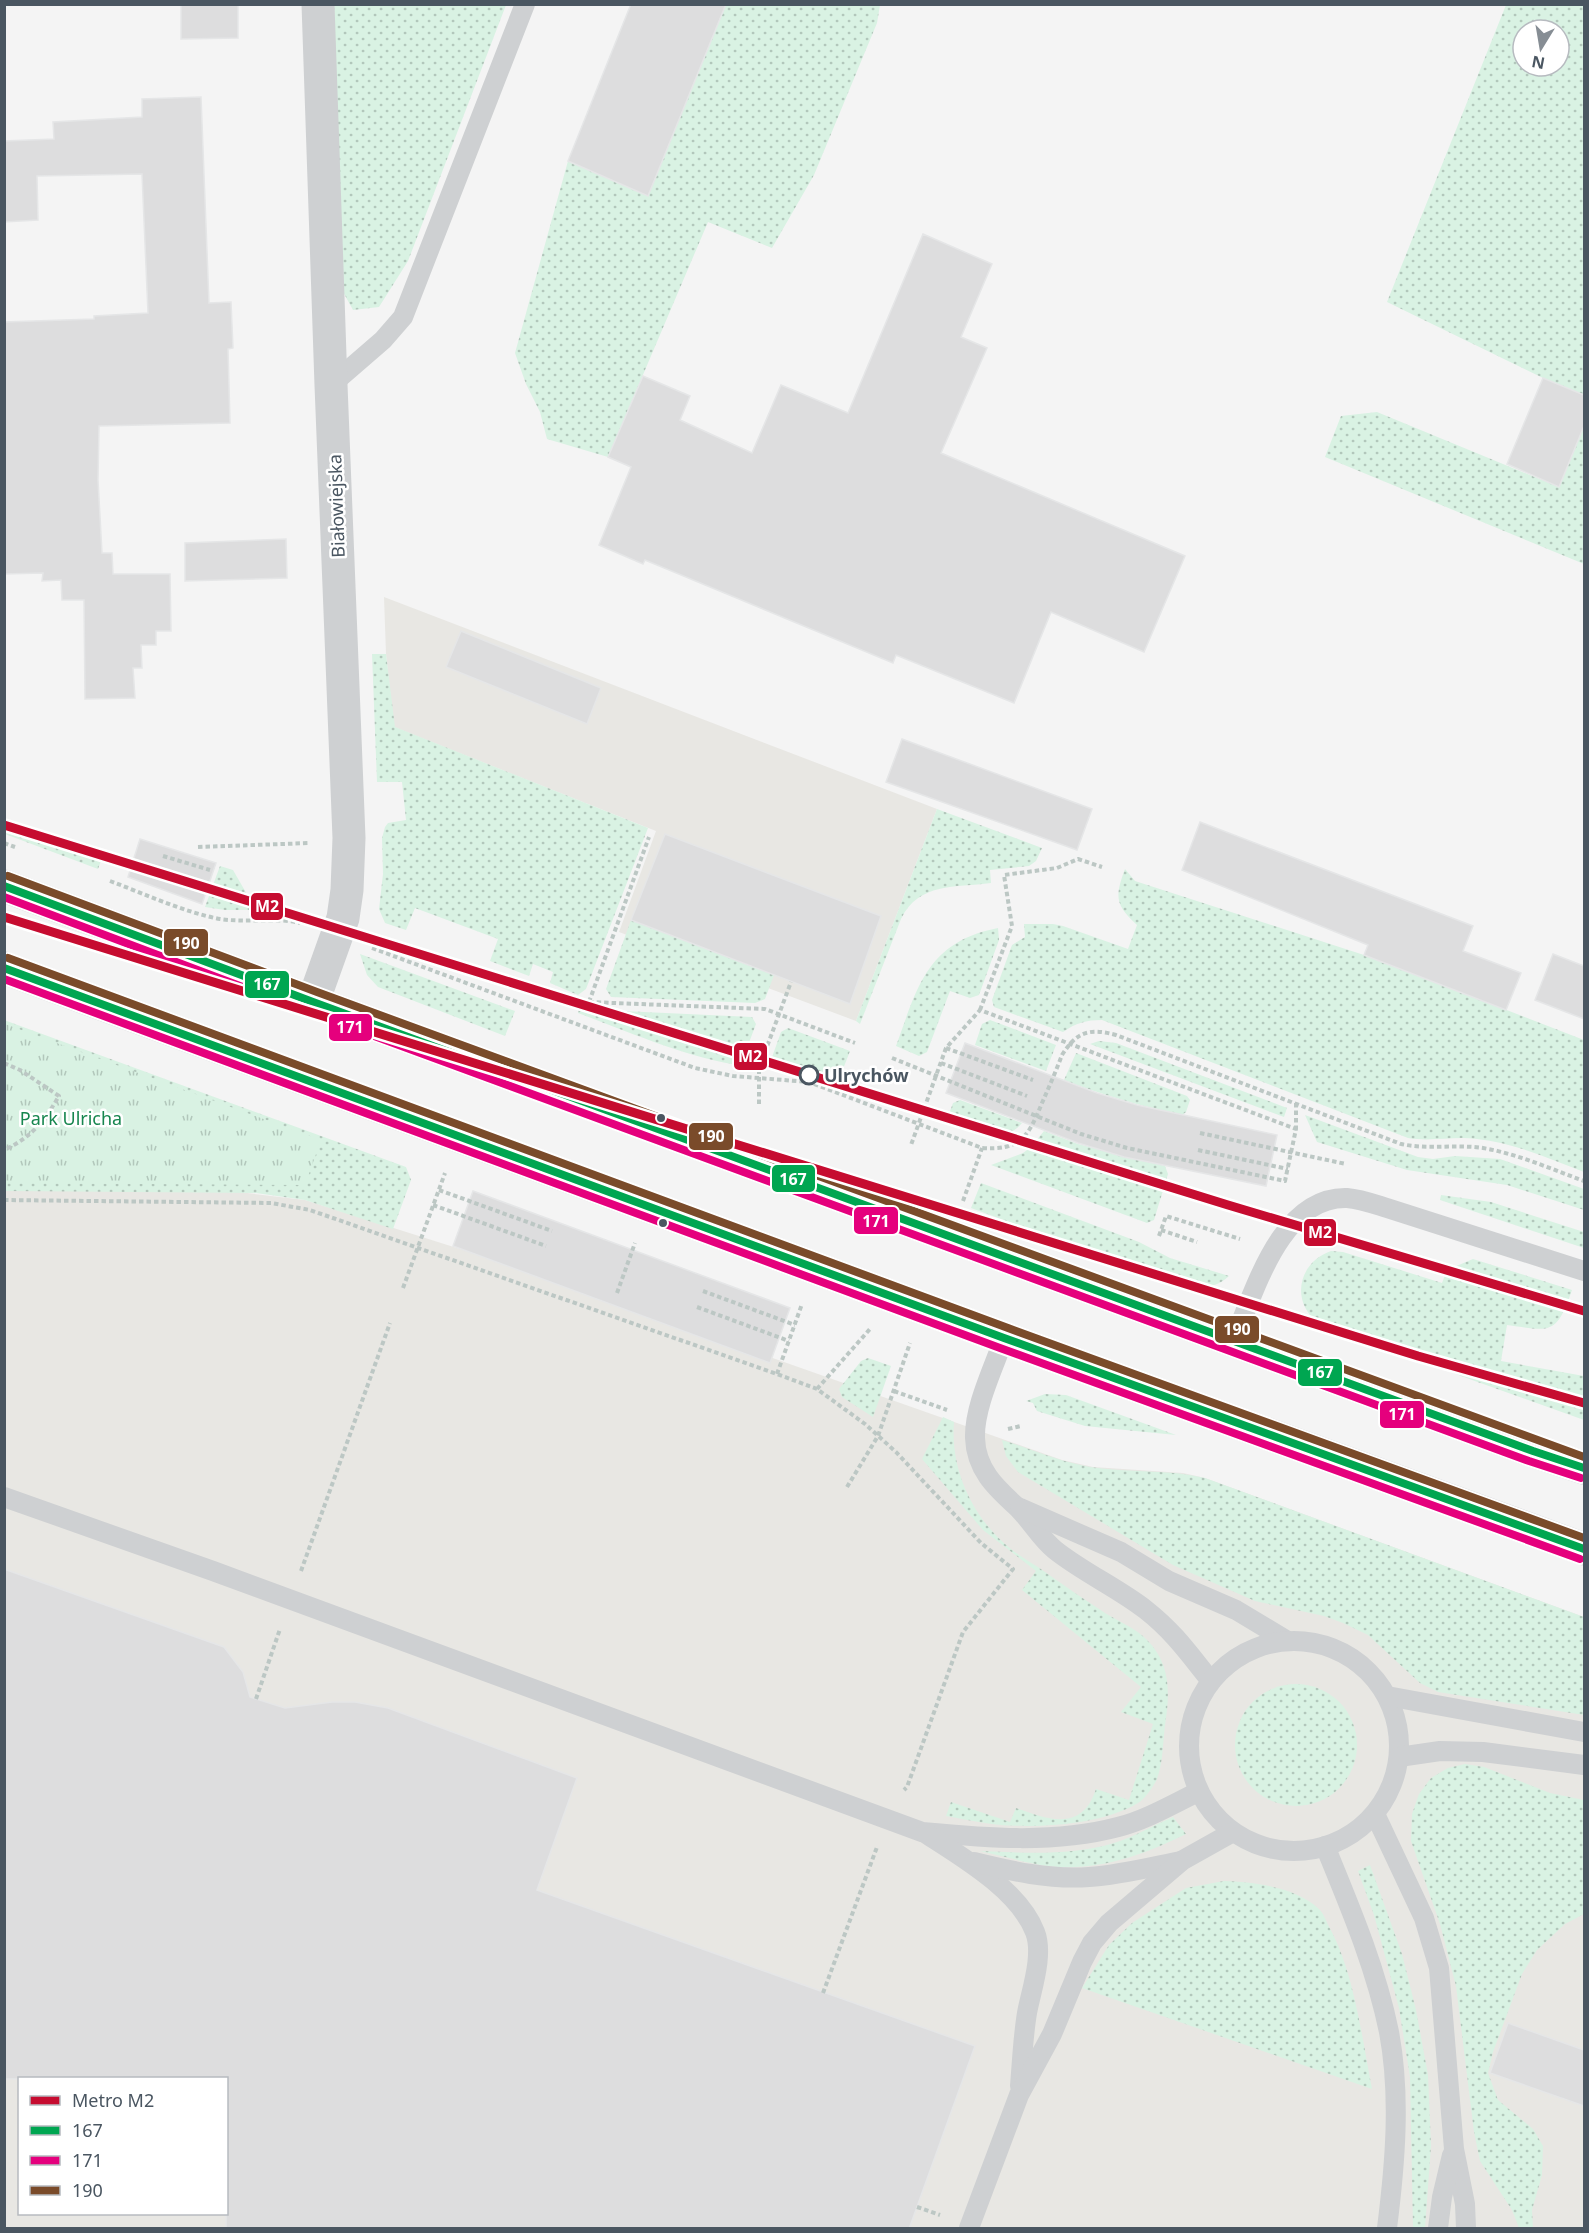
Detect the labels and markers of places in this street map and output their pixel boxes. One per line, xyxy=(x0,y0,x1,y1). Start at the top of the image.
place label: Ulrychów xyxy=(824,1063,909,1087)
marker: Ulrychów xyxy=(799,1065,819,1085)
unlabelled marker xyxy=(655,1112,667,1124)
unlabelled marker xyxy=(657,1217,669,1229)

